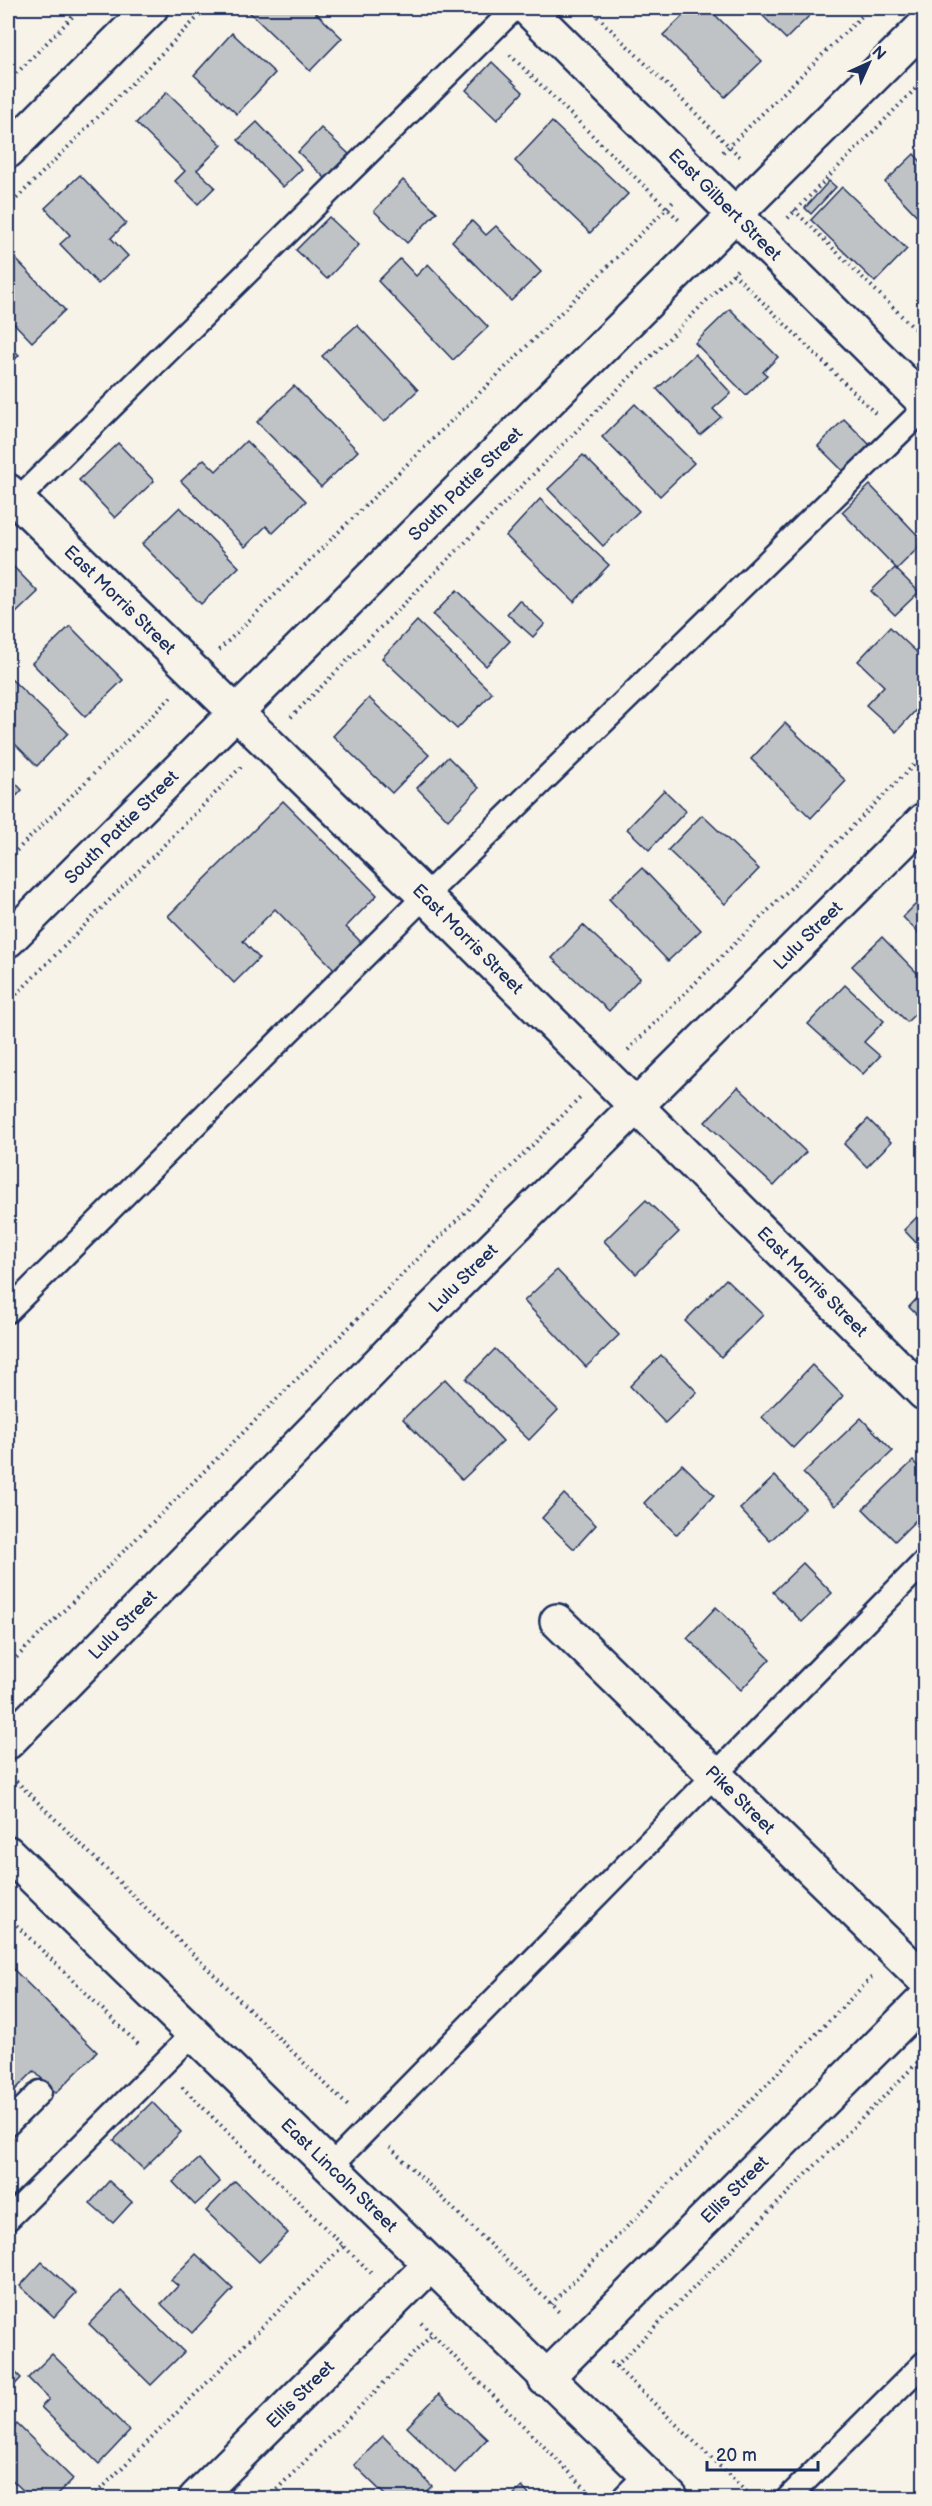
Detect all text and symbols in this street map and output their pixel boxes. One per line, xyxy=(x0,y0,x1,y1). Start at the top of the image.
north arrow xyxy=(839,33,899,93)
text: N xyxy=(868,42,890,64)
street label: East Gilbert Street xyxy=(664,145,786,266)
street label: South Pattie Street xyxy=(404,423,527,545)
street label: East Morris Street xyxy=(59,541,180,659)
street label: South Pattie Street xyxy=(60,766,183,888)
street label: East Morris Street xyxy=(408,880,528,999)
street label: Lulu Street xyxy=(769,897,847,974)
street label: East Morris Street xyxy=(752,1223,872,1342)
street label: Lulu Street xyxy=(425,1239,503,1317)
street label: Lulu Street xyxy=(85,1586,162,1664)
street label: Pike Street xyxy=(701,1762,779,1839)
street label: East Lincoln Street xyxy=(276,2114,402,2237)
street label: Ellis Street xyxy=(697,2151,773,2228)
street label: Ellis Street xyxy=(262,2356,339,2433)
scale bar xyxy=(707,2434,818,2472)
text: 20 m xyxy=(716,2445,757,2466)

